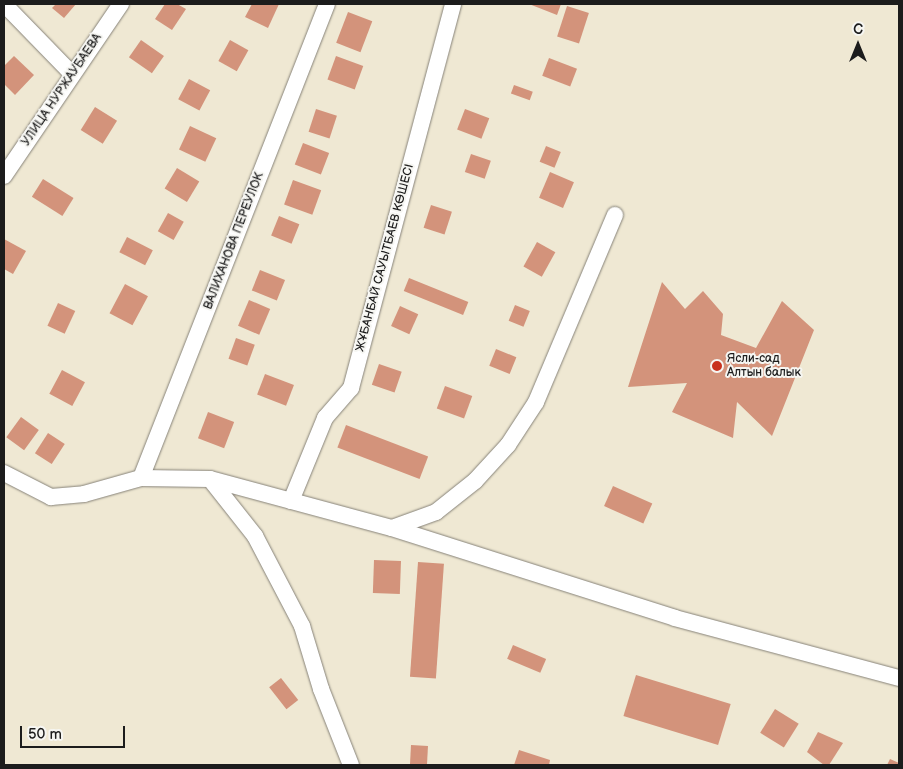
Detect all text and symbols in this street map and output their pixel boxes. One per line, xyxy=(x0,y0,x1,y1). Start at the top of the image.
north arrow xyxy=(833,20,883,70)
text: С xyxy=(853,21,863,38)
street label: УЛИЦА НУРЖАУБАЕВА xyxy=(19,31,105,149)
street label: ЖҰБАНБАЙ САУЫТБАЕВ КӨШЕСІ xyxy=(353,163,417,353)
street label: ВАЛИХАНОВА ПЕРЕУЛОК xyxy=(201,170,267,312)
place label: Ясли-сад Алтын балык xyxy=(727,352,801,380)
marker: Ясли-сад Алтын балык xyxy=(711,360,723,372)
scale bar xyxy=(22,716,128,748)
text: 50 m xyxy=(28,725,62,744)

